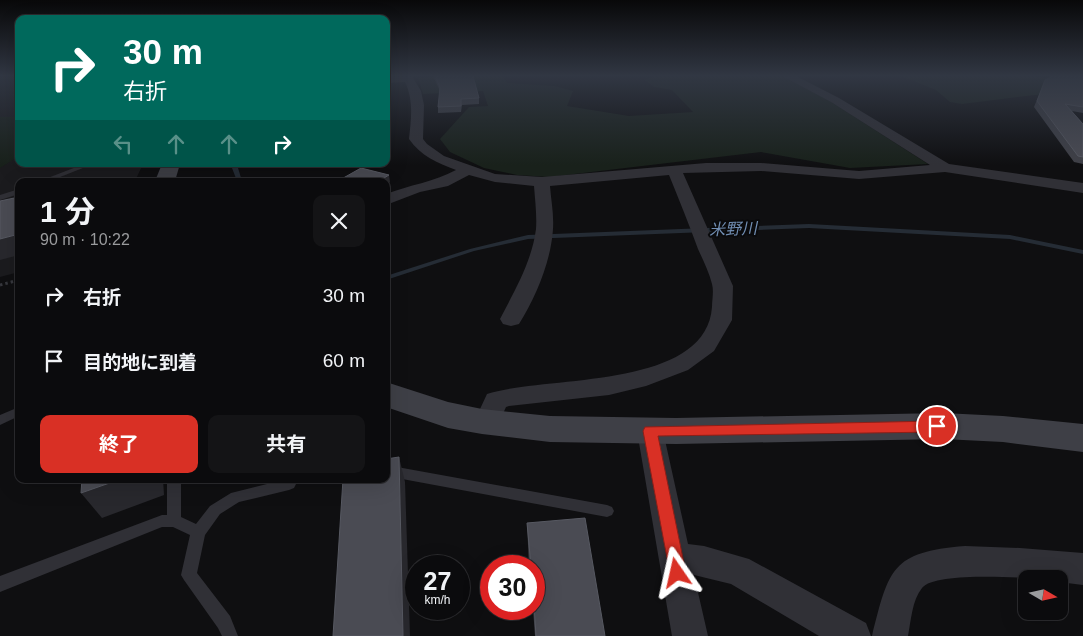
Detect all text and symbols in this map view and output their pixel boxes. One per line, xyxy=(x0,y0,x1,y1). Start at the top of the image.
text: 30 m xyxy=(123,32,203,71)
icon: right xyxy=(40,35,105,100)
text: 右折 xyxy=(123,79,167,104)
icon: left xyxy=(109,130,137,158)
icon: ahead xyxy=(162,130,190,158)
icon: ahead xyxy=(215,130,243,158)
icon: right xyxy=(268,130,296,158)
text: 1 分 xyxy=(40,195,95,228)
button: close xyxy=(313,195,365,247)
water label: 米野川 xyxy=(709,220,759,238)
text: 90 m · 10:22 xyxy=(40,231,130,248)
icon: right xyxy=(40,282,68,310)
text: 30 m xyxy=(323,285,365,306)
text: 右折 xyxy=(83,287,121,308)
icon: arrive xyxy=(40,347,68,375)
text: 60 m xyxy=(323,350,365,371)
text: 目的地に到着 xyxy=(83,352,197,373)
pin xyxy=(916,405,958,447)
icon: arrive xyxy=(923,412,951,440)
button: 終了 xyxy=(40,415,198,473)
button: 共有 xyxy=(208,415,365,473)
position arrow xyxy=(650,546,702,598)
speed limit sign: 30 xyxy=(480,555,545,620)
text: 27 xyxy=(424,567,451,595)
north arrow xyxy=(1018,570,1068,620)
map controls xyxy=(1018,570,1068,620)
text: km/h xyxy=(424,593,451,607)

